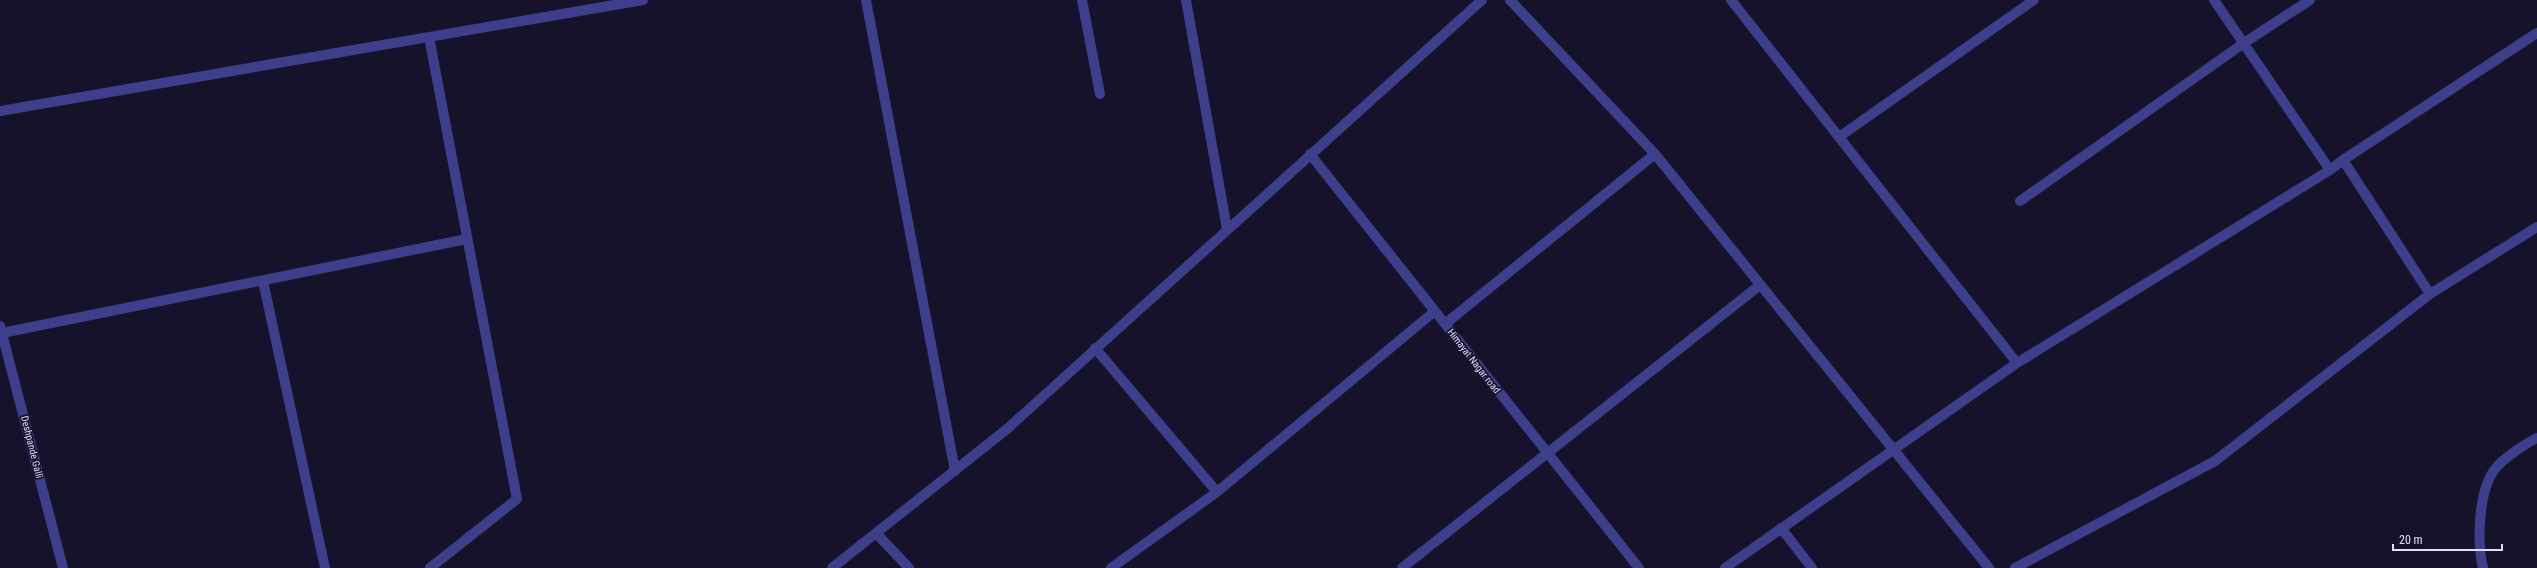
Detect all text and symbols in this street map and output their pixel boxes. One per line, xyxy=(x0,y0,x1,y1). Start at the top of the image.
street label: Himayat Nagar road xyxy=(1445,327,1503,395)
street label: Deshpande Galli xyxy=(19,415,45,479)
scale bar xyxy=(2393,526,2502,552)
text: 20 m xyxy=(2399,533,2423,547)

